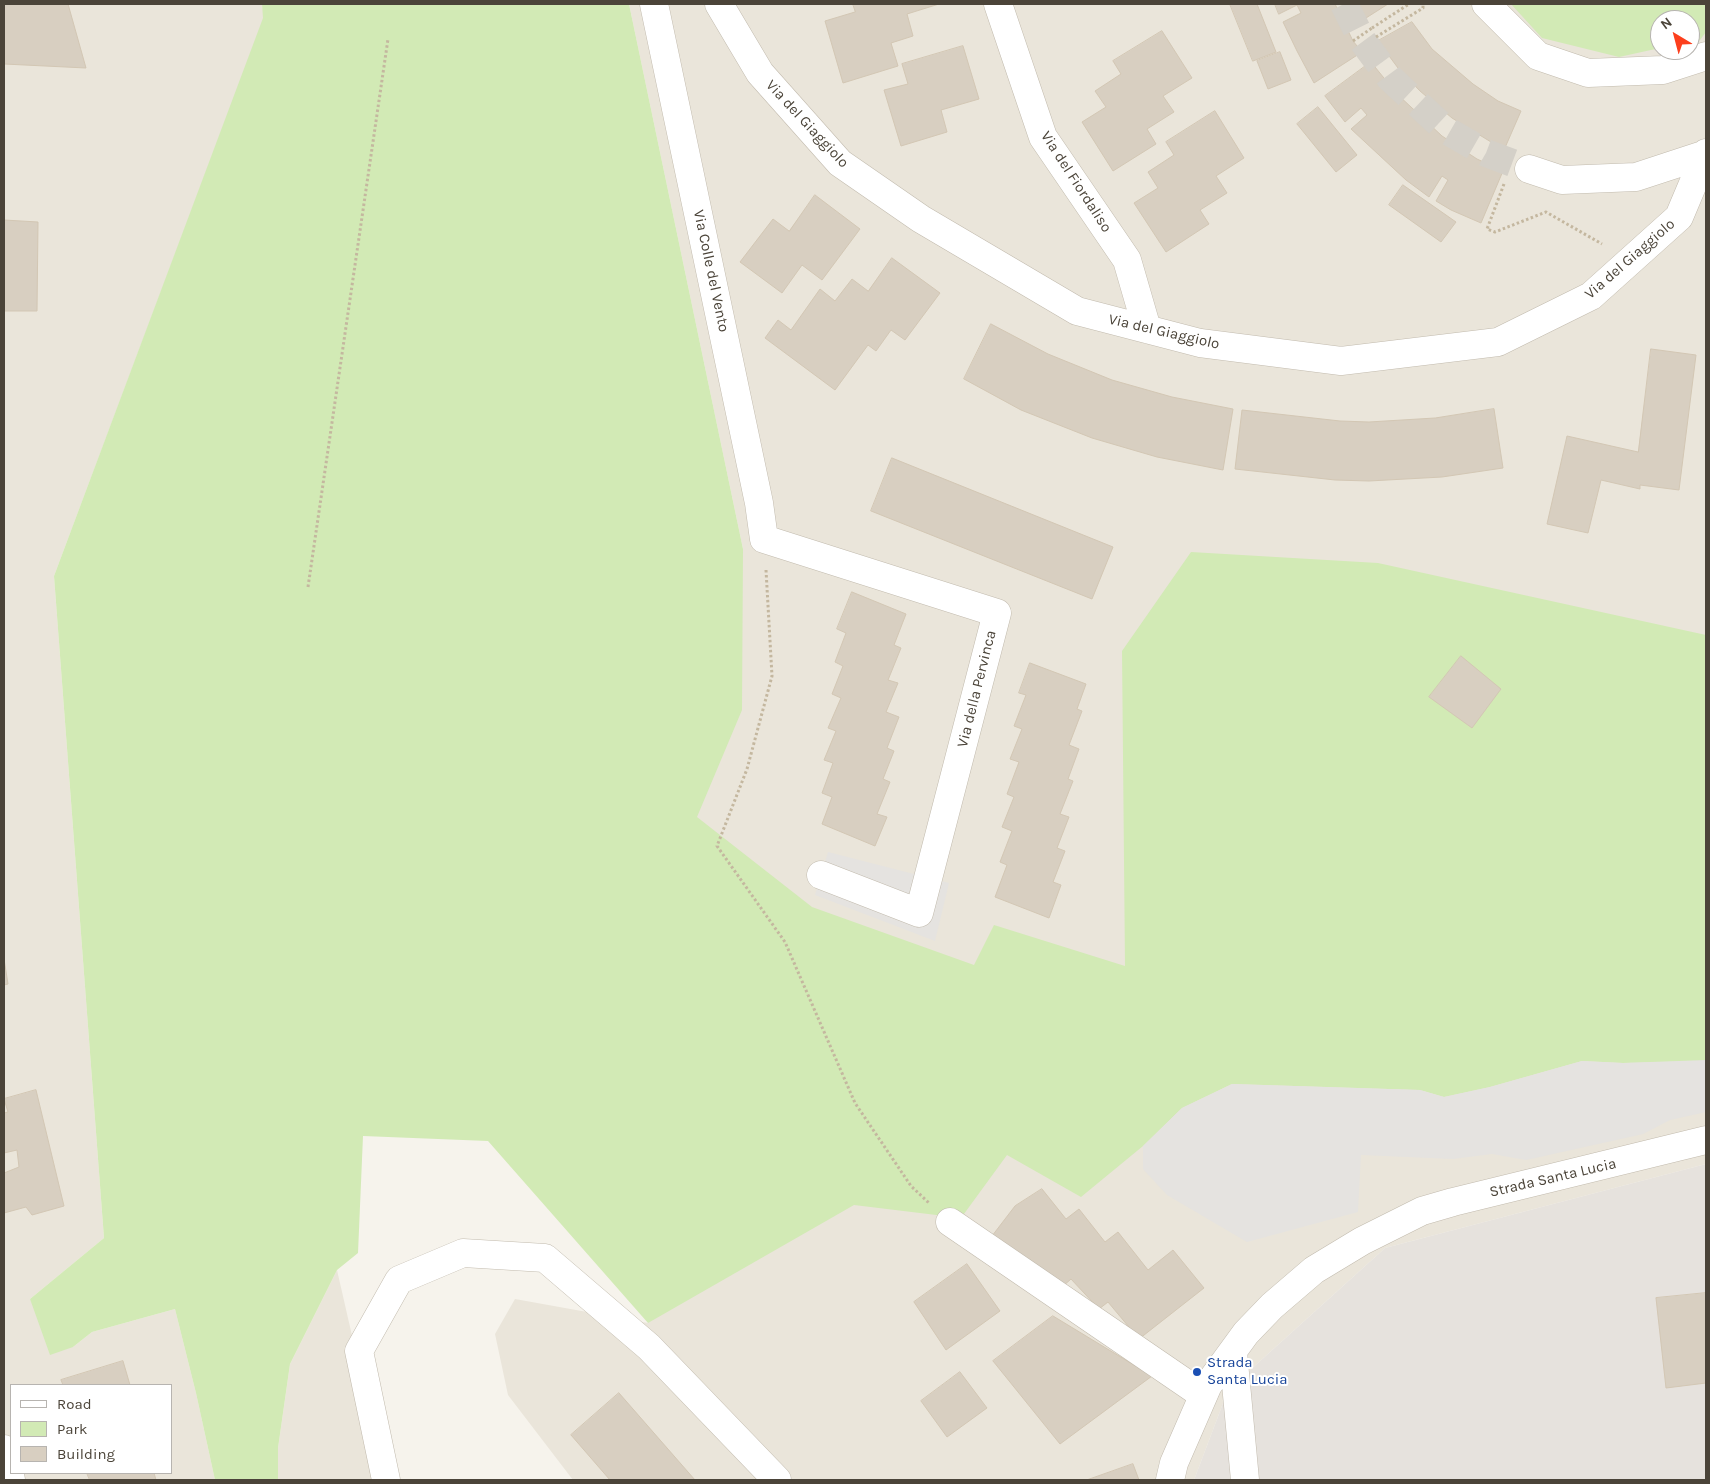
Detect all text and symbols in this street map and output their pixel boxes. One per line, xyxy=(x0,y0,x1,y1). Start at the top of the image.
north arrow xyxy=(1650,10,1700,60)
text: N xyxy=(1657,14,1675,33)
street label: Via del Giaggiolo xyxy=(762,76,852,172)
street label: Via del Fiordaliso xyxy=(1037,128,1115,236)
street label: Via Colle del Vento xyxy=(689,208,733,334)
street label: Via del Giaggiolo xyxy=(1581,215,1679,303)
street label: Via del Giaggiolo xyxy=(1107,310,1221,354)
street label: Via della Pervinca xyxy=(954,629,1000,749)
street label: Strada Santa Lucia xyxy=(1488,1155,1618,1201)
place label: Strada Santa Lucia xyxy=(1207,1354,1287,1389)
marker: Strada Santa Lucia xyxy=(1191,1366,1203,1378)
legend xyxy=(10,1384,172,1474)
text: Road xyxy=(57,1395,92,1413)
text: Park xyxy=(57,1420,87,1438)
text: Building xyxy=(57,1445,115,1463)

